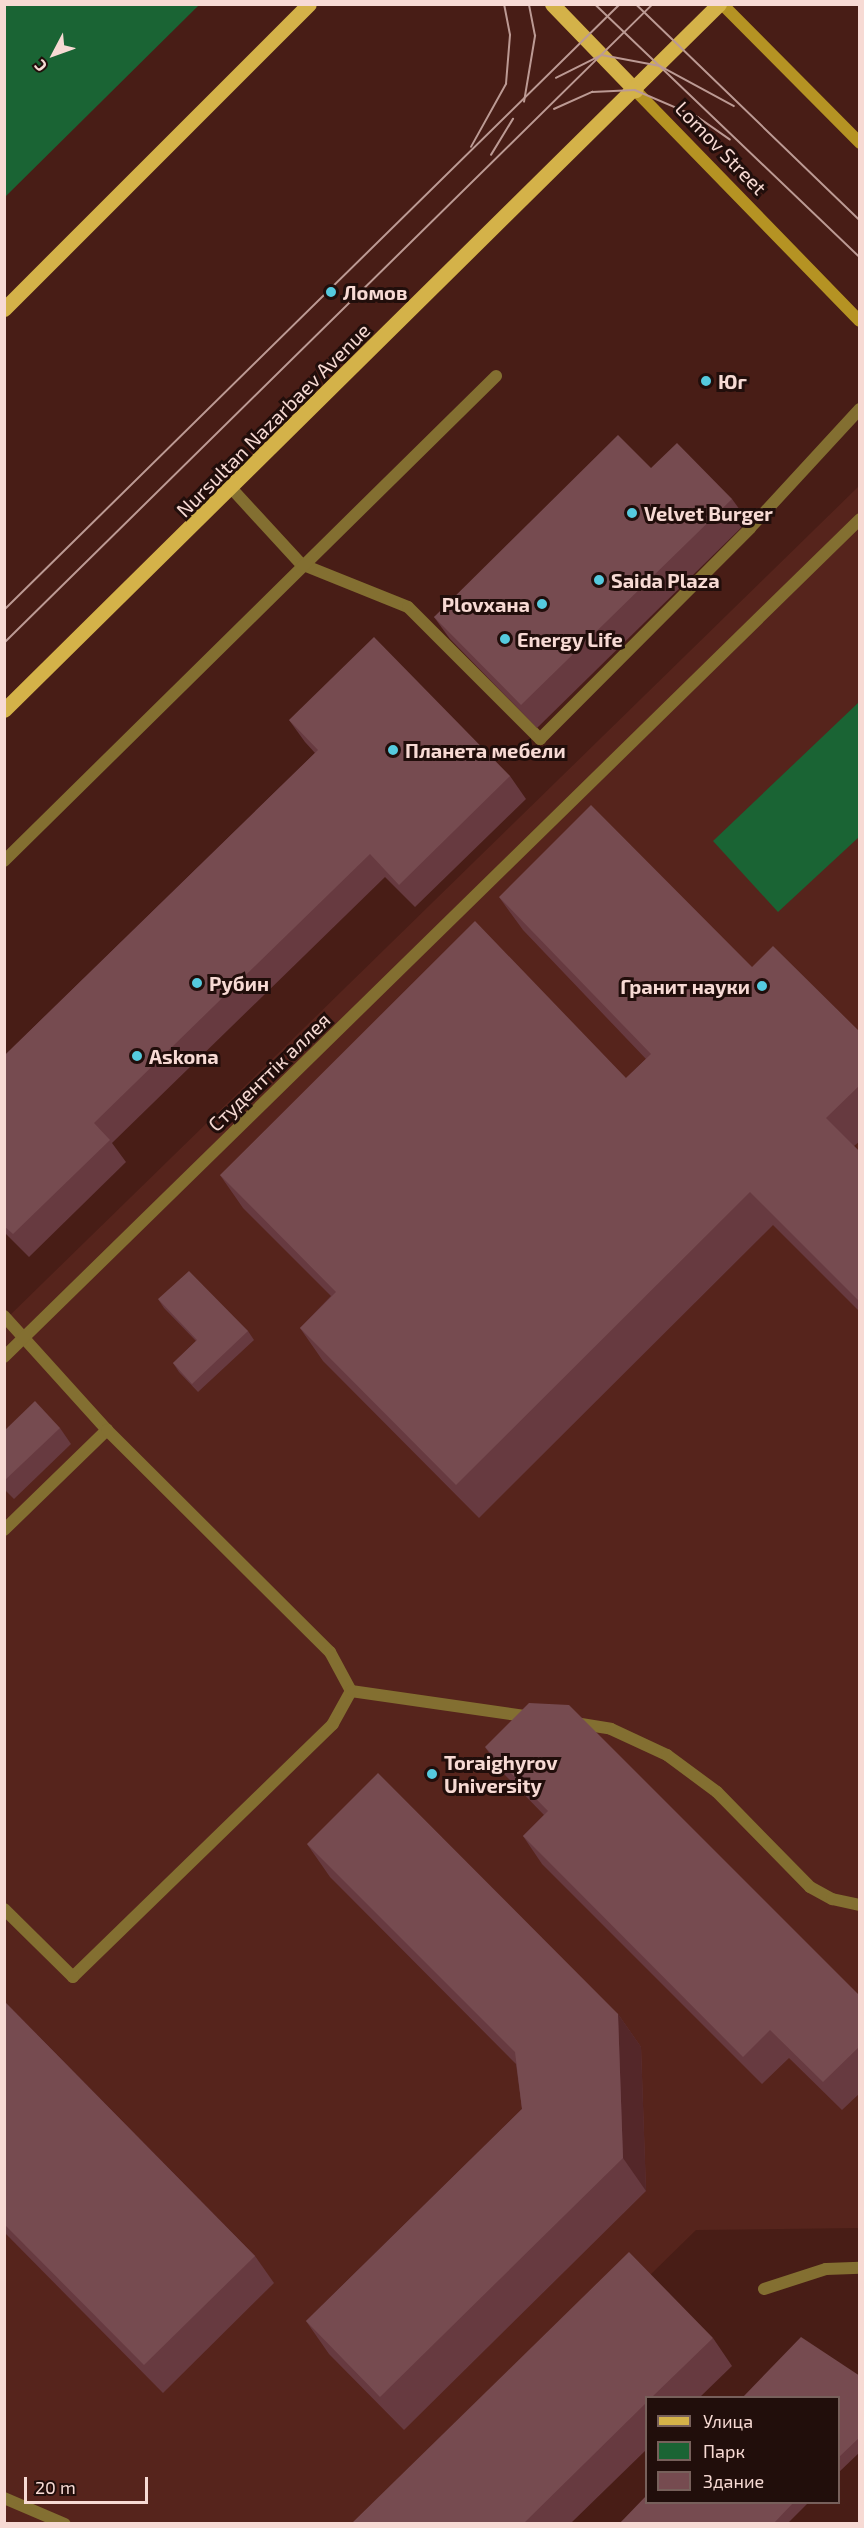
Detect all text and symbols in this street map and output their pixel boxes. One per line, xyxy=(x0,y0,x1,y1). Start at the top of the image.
north arrow xyxy=(24,24,84,84)
text: С xyxy=(30,56,50,76)
street label: Lomov Street xyxy=(670,96,772,200)
place label: Ломов xyxy=(343,280,407,304)
marker: Ломов xyxy=(324,285,338,299)
street label: Nursultan Nazarbaev Avenue xyxy=(171,318,375,522)
place label: Юг xyxy=(718,369,747,393)
marker: Юг xyxy=(699,374,713,388)
place label: Velvet Burger xyxy=(644,501,773,525)
marker: Velvet Burger xyxy=(625,506,639,520)
place label: Saida Plaza xyxy=(611,568,720,592)
marker: Saida Plaza xyxy=(592,573,606,587)
place label: Plovхана xyxy=(442,592,530,616)
marker: Plovхана xyxy=(535,597,549,611)
place label: Energy Life xyxy=(517,627,623,651)
marker: Energy Life xyxy=(498,632,512,646)
place label: Планета мебели xyxy=(405,738,566,762)
marker: Планета мебели xyxy=(386,743,400,757)
place label: Рубин xyxy=(209,971,269,995)
place label: Гранит науки xyxy=(620,974,750,998)
marker: Рубин xyxy=(190,976,204,990)
marker: Гранит науки xyxy=(755,979,769,993)
street label: Студенттік аллея xyxy=(203,1008,335,1136)
place label: Askona xyxy=(149,1044,219,1068)
marker: Askona xyxy=(130,1049,144,1063)
place label: Toraighyrov University xyxy=(444,1750,558,1797)
marker: Toraighyrov University xyxy=(425,1767,439,1781)
legend xyxy=(645,2396,840,2504)
text: Улица xyxy=(703,2410,753,2432)
text: Парк xyxy=(703,2440,745,2462)
scale bar xyxy=(27,2465,152,2503)
text: Здание xyxy=(703,2470,764,2492)
text: 20 m xyxy=(35,2476,76,2498)

